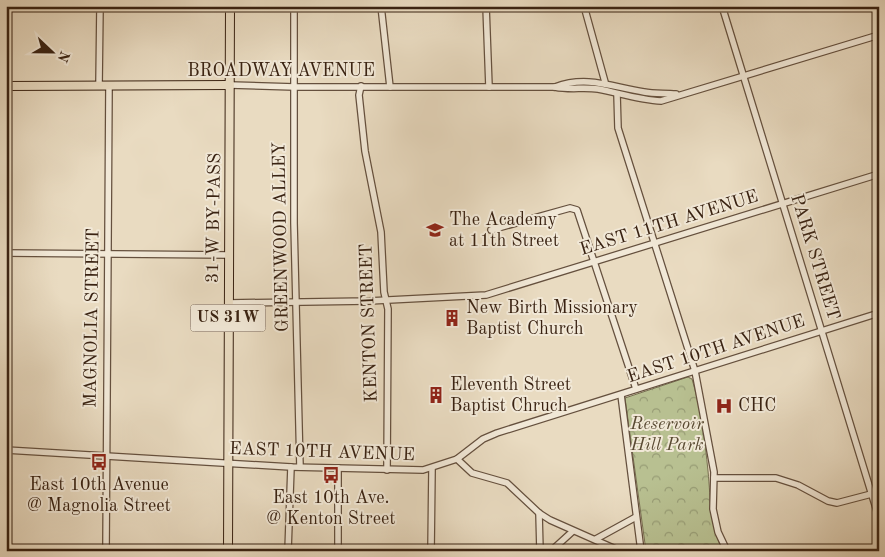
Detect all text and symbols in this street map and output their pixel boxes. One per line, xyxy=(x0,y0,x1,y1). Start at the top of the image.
north arrow xyxy=(28,28,78,78)
text: N xyxy=(55,49,72,64)
street label: BROADWAY AVENUE xyxy=(187,62,375,80)
street label: GREENWOOD ALLEY xyxy=(270,142,292,332)
street label: 31-W BY-PASS xyxy=(204,153,224,283)
street label: EAST 11TH AVENUE xyxy=(578,187,760,259)
street label: PARK STREET xyxy=(787,192,843,322)
place label: The Academy at 11th Street xyxy=(449,211,559,250)
school or university icon: The Academy at 11th Street xyxy=(425,220,445,240)
street label: MAGNOLIA STREET xyxy=(81,228,103,408)
street label: KENTON STREET xyxy=(357,243,381,403)
place label: New Birth Missionary Baptist Church xyxy=(466,299,638,338)
road number: US 31W xyxy=(190,304,266,332)
building icon: New Birth Missionary Baptist Church xyxy=(442,308,462,328)
street label: EAST 10TH AVENUE xyxy=(625,312,807,386)
place label: Eleventh Street Baptist Chruch xyxy=(450,376,571,415)
building icon: Eleventh Street Baptist Chruch xyxy=(426,385,446,405)
hospital icon: CHC xyxy=(714,396,734,416)
place label: CHC xyxy=(738,397,776,415)
park label: Reservoir Hill Park xyxy=(629,415,705,454)
street label: EAST 10TH AVENUE xyxy=(229,440,415,464)
bus stop icon: East 10th Avenue @ Magnolia Street xyxy=(89,452,109,472)
bus stop icon: East 10th Ave. @ Kenton Street xyxy=(321,465,341,485)
place label: East 10th Avenue @ Magnolia Street xyxy=(27,476,171,515)
place label: East 10th Ave. @ Kenton Street xyxy=(266,489,396,528)

